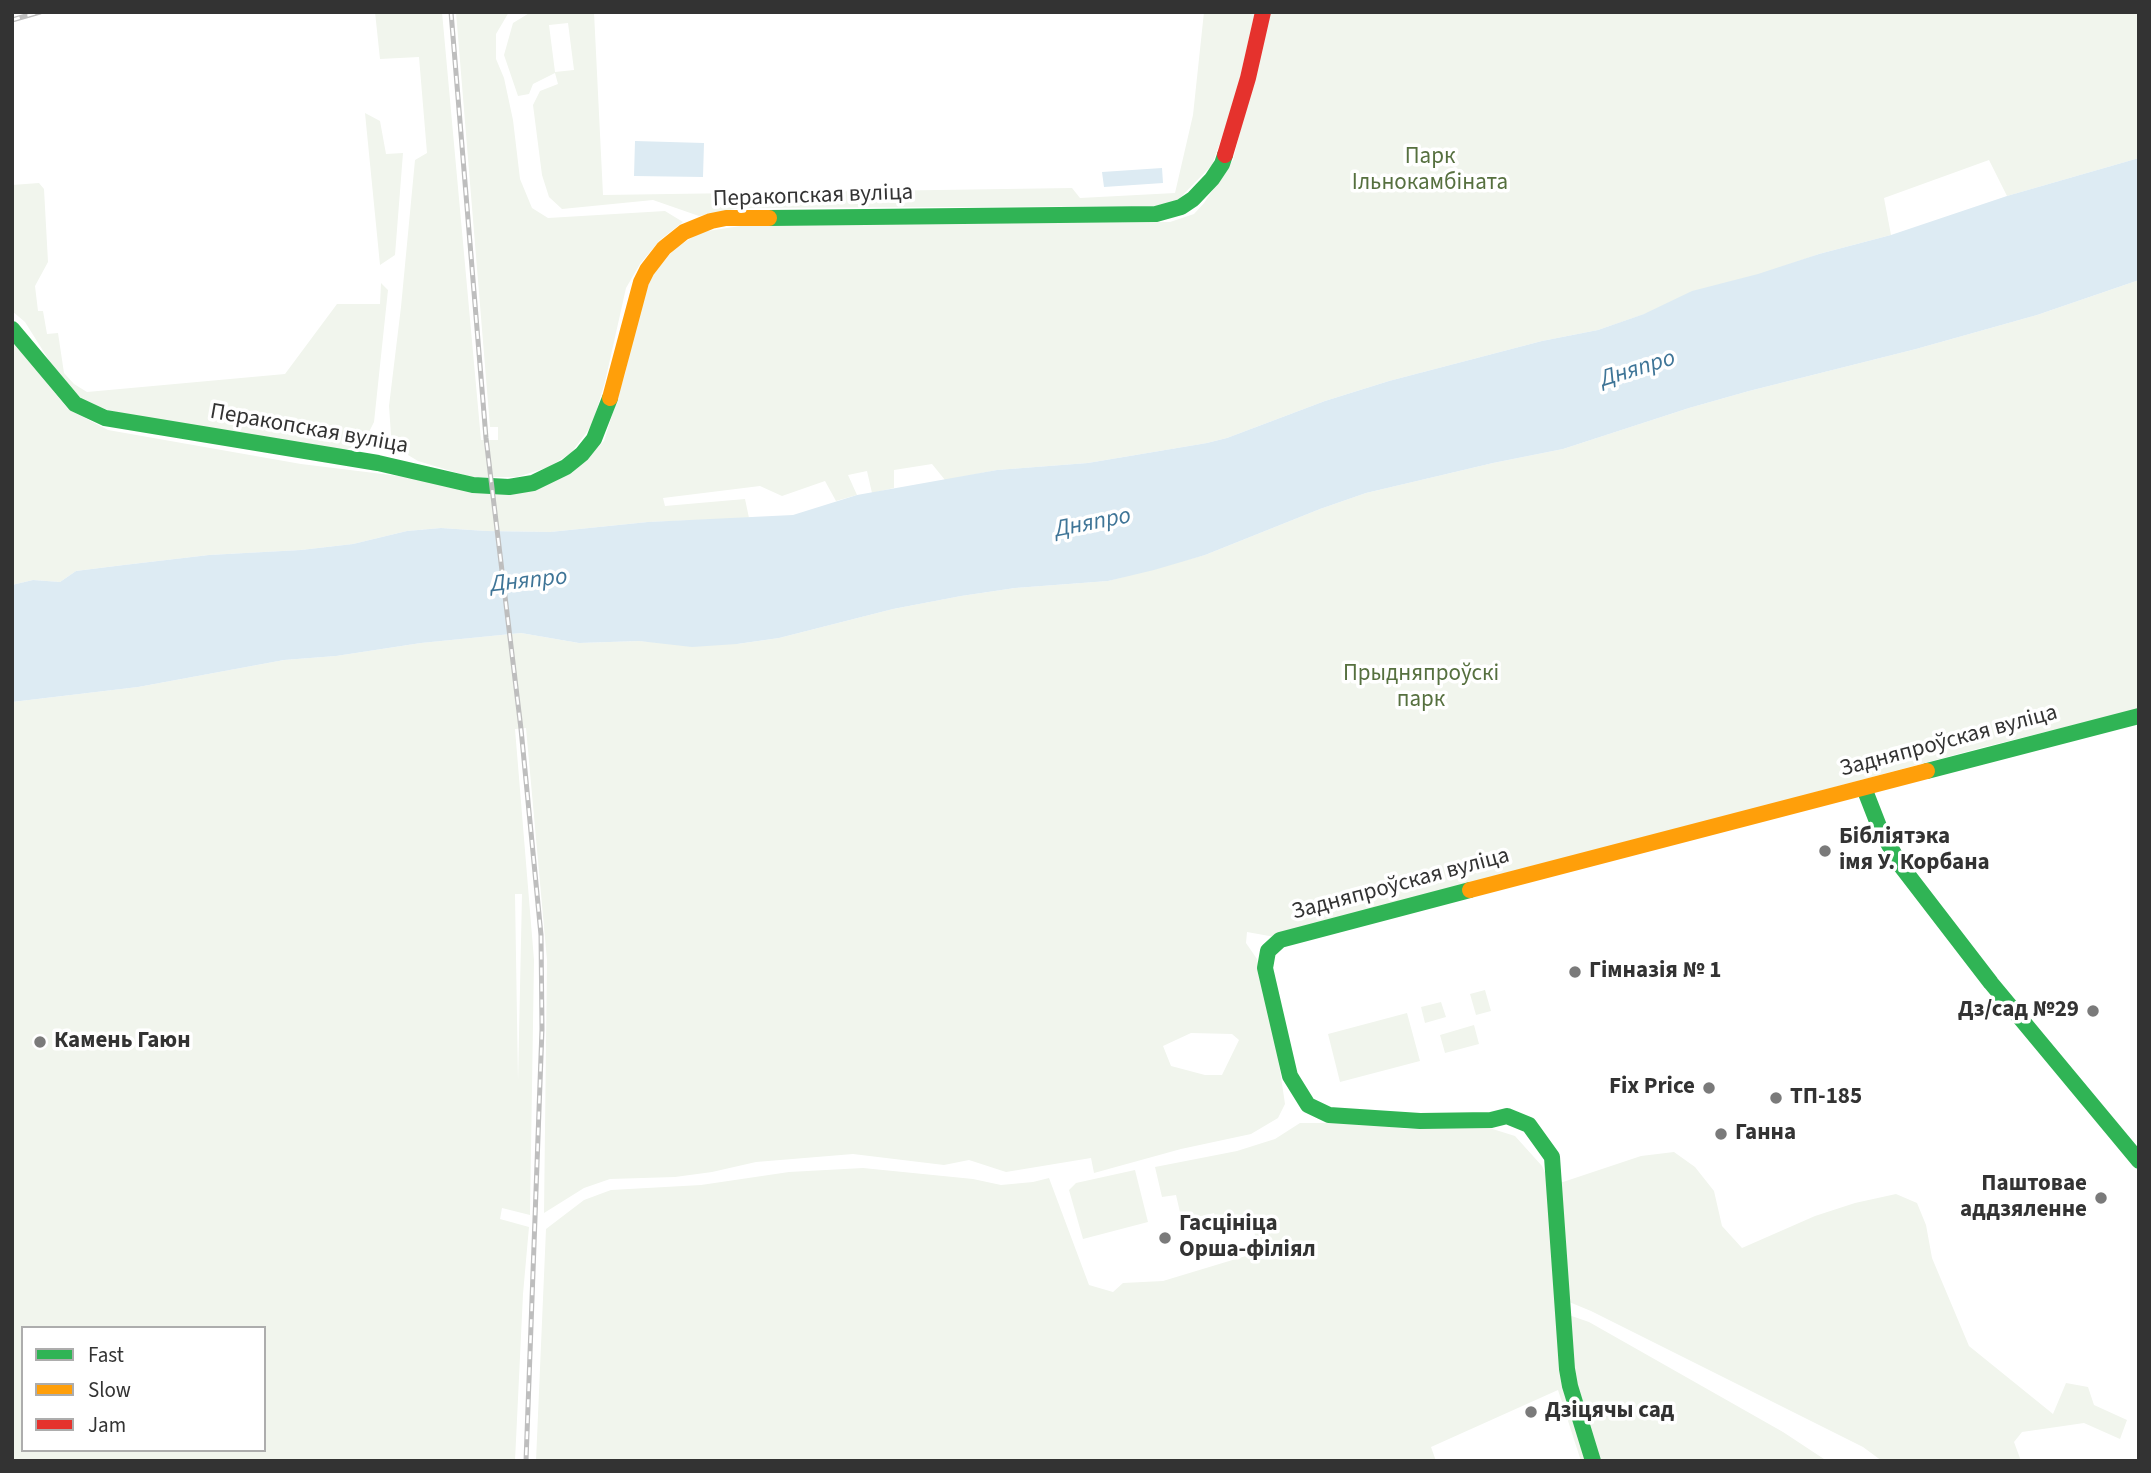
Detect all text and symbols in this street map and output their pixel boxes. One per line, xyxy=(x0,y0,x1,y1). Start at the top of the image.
park label: Парк Ільнокамбіната xyxy=(1352,144,1508,198)
street label: Перакопская вуліца xyxy=(712,180,914,214)
water label: Дняпро xyxy=(1597,345,1679,395)
street label: Перакопская вуліца xyxy=(208,399,410,461)
water label: Дняпро xyxy=(1052,503,1134,545)
water label: Дняпро xyxy=(489,564,569,600)
park label: Прыдняпроўскі парк xyxy=(1343,661,1499,715)
street label: Задняпроўская вуліца xyxy=(1837,700,2061,784)
place label: Бібліятэка імя У. Корбана xyxy=(1839,824,1990,878)
street label: Задняпроўская вуліца xyxy=(1289,843,1513,927)
marker: Бібліятэка імя У. Корбана xyxy=(1817,843,1833,859)
place label: Гімназія № 1 xyxy=(1589,958,1721,986)
marker: Гімназія № 1 xyxy=(1567,964,1583,980)
place label: Дз/сад №29 xyxy=(1958,997,2079,1025)
marker: Дз/сад №29 xyxy=(2085,1003,2101,1019)
place label: Камень Гаюн xyxy=(54,1028,191,1056)
marker: Камень Гаюн xyxy=(32,1034,48,1050)
place label: Fix Price xyxy=(1609,1074,1695,1102)
marker: Fix Price xyxy=(1701,1080,1717,1096)
place label: ТП-185 xyxy=(1790,1084,1862,1112)
marker: ТП-185 xyxy=(1768,1090,1784,1106)
place label: Ганна xyxy=(1735,1120,1796,1148)
marker: Ганна xyxy=(1713,1126,1729,1142)
place label: Паштовае аддзяленне xyxy=(1960,1171,2087,1225)
marker: Паштовае аддзяленне xyxy=(2093,1190,2109,1206)
place label: Гасцініца Орша-філіял xyxy=(1179,1211,1316,1265)
marker: Гасцініца Орша-філіял xyxy=(1157,1230,1173,1246)
legend xyxy=(21,1326,266,1452)
text: Fast xyxy=(88,1340,124,1370)
text: Slow xyxy=(88,1375,131,1405)
place label: Дзіцячы сад xyxy=(1545,1398,1674,1426)
marker: Дзіцячы сад xyxy=(1523,1404,1539,1420)
text: Jam xyxy=(88,1410,126,1440)

